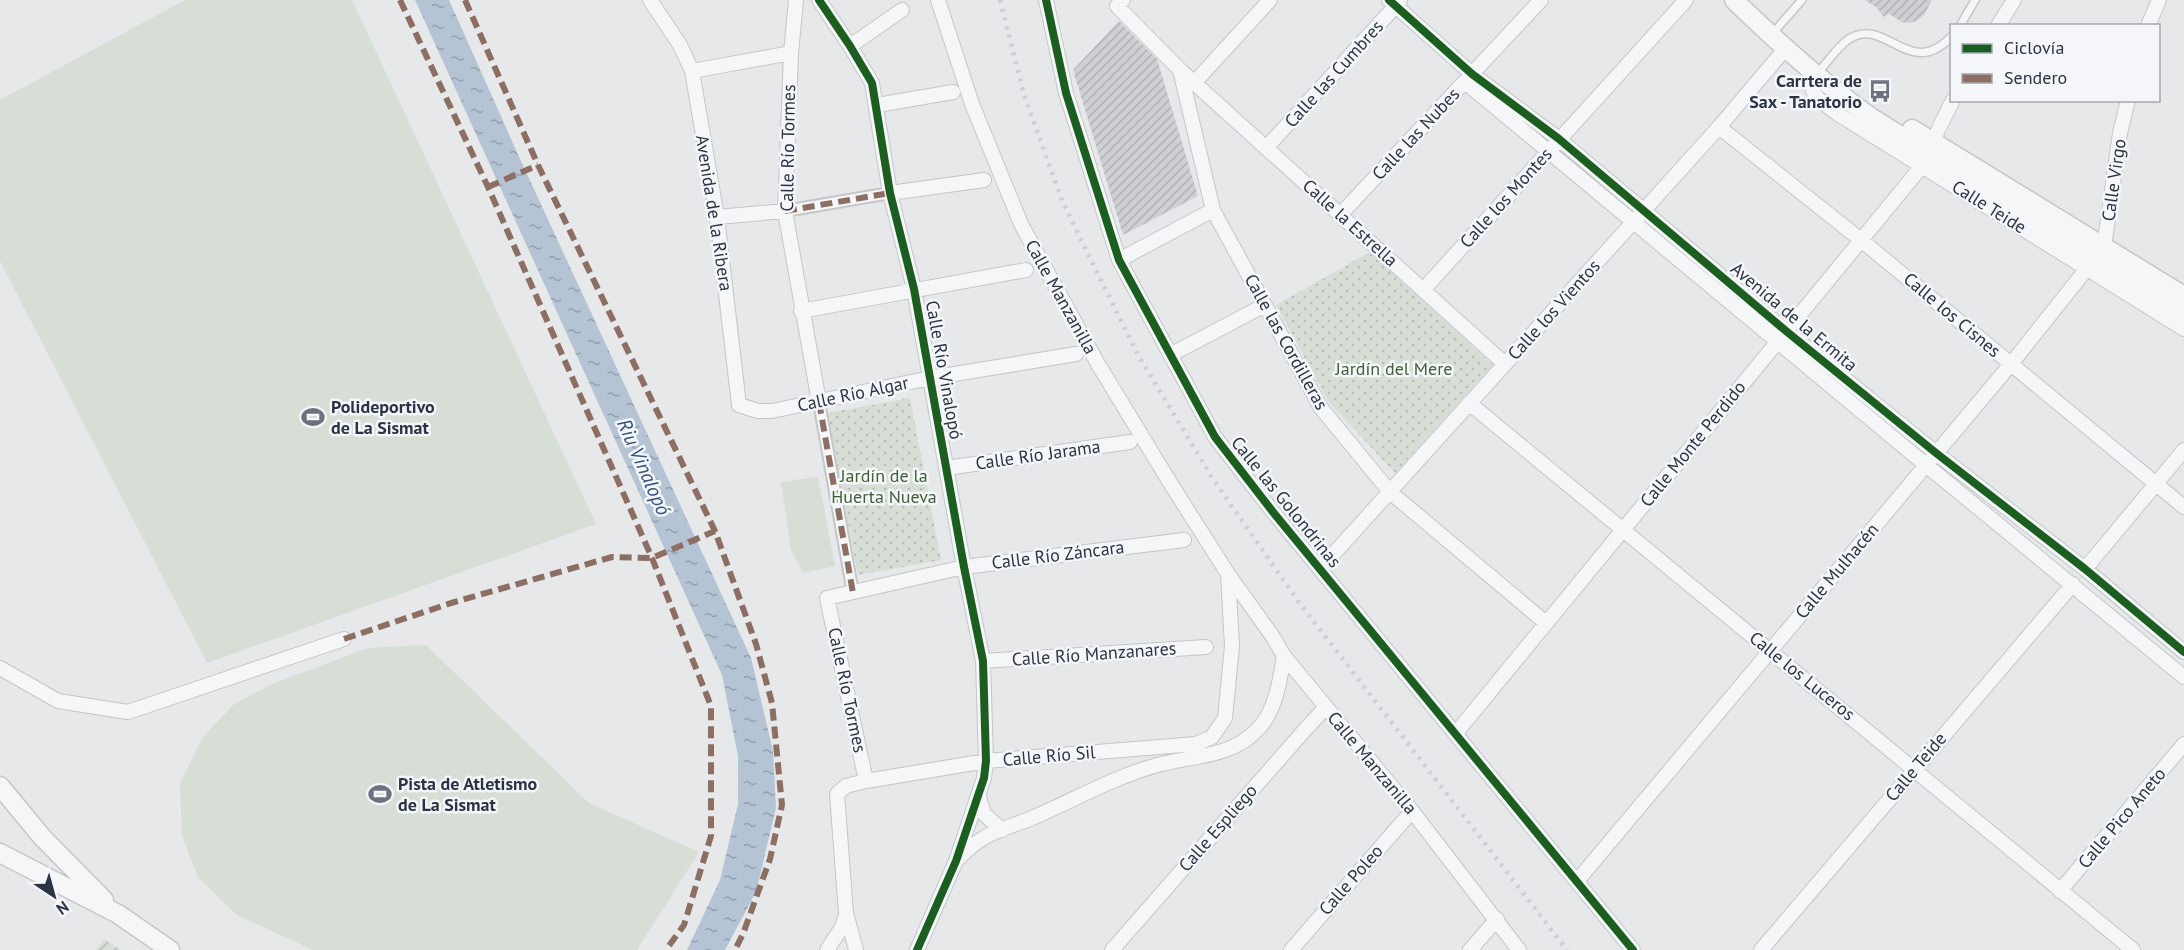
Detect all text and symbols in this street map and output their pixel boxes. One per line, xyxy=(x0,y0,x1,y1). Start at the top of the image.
street label: Calle las Cumbres xyxy=(1279,15,1388,132)
legend xyxy=(1950,24,2160,102)
text: Ciclovía xyxy=(2004,36,2064,59)
text: Sendero xyxy=(2004,66,2067,89)
place label: Carrtera de Sax - Tanatorio xyxy=(1749,69,1862,113)
bus stop icon: Carrtera de Sax - Tanatorio xyxy=(1867,78,1893,104)
street label: Calle las Nubes xyxy=(1367,83,1464,185)
street label: Calle Río Tormes xyxy=(775,84,800,212)
street label: Avenida de la Ribera xyxy=(691,133,738,293)
street label: Calle Virgo xyxy=(2096,137,2131,223)
street label: Calle los Montes xyxy=(1455,143,1557,253)
street label: Calle la Estrella xyxy=(1298,174,1403,271)
street label: Calle Teide xyxy=(1948,175,2031,238)
street label: Calle Manzanilla xyxy=(1020,235,1102,358)
street label: Calle los Vientos xyxy=(1502,255,1605,365)
street label: Avenida de la Ermita xyxy=(1726,257,1862,376)
street label: Calle los Cisnes xyxy=(1899,267,2006,362)
street label: Calle las Cordilleras xyxy=(1239,270,1333,414)
street label: Calle Río Vinalopó xyxy=(921,299,968,441)
park label: Jardín del Mere xyxy=(1335,357,1452,380)
street label: Calle Río Algar xyxy=(795,371,911,417)
street label: Calle Monte Perdido xyxy=(1635,376,1750,511)
place label: Polideportivo de La Sismat xyxy=(331,395,435,439)
sports icon: Polideportivo de La Sismat xyxy=(300,404,326,430)
water label: Riu Vinalopó xyxy=(611,415,677,519)
street label: Calle las Golondrinas xyxy=(1226,431,1346,572)
street label: Calle Río Jarama xyxy=(974,434,1102,475)
park label: Jardín de la Huerta Nueva xyxy=(831,464,937,508)
street label: Calle Mulhacén xyxy=(1790,518,1883,623)
street label: Calle Río Záncara xyxy=(990,535,1126,574)
street label: Calle Río Tormes xyxy=(823,625,872,755)
street label: Calle los Luceros xyxy=(1745,626,1860,725)
street label: Calle Río Manzanares xyxy=(1011,636,1177,671)
street label: Calle Manzanilla xyxy=(1323,706,1422,819)
street label: Calle Teide xyxy=(1880,727,1951,806)
street label: Calle Río Sil xyxy=(1002,740,1097,771)
street label: Calle Pico Aneto xyxy=(2073,762,2171,873)
place label: Pista de Atletismo de La Sismat xyxy=(398,772,538,816)
street label: Calle Espliego xyxy=(1173,779,1262,876)
sports icon: Pista de Atletismo de La Sismat xyxy=(367,781,393,807)
street label: Calle Poleo xyxy=(1314,840,1388,920)
north arrow xyxy=(24,866,84,926)
text: N xyxy=(53,897,73,919)

